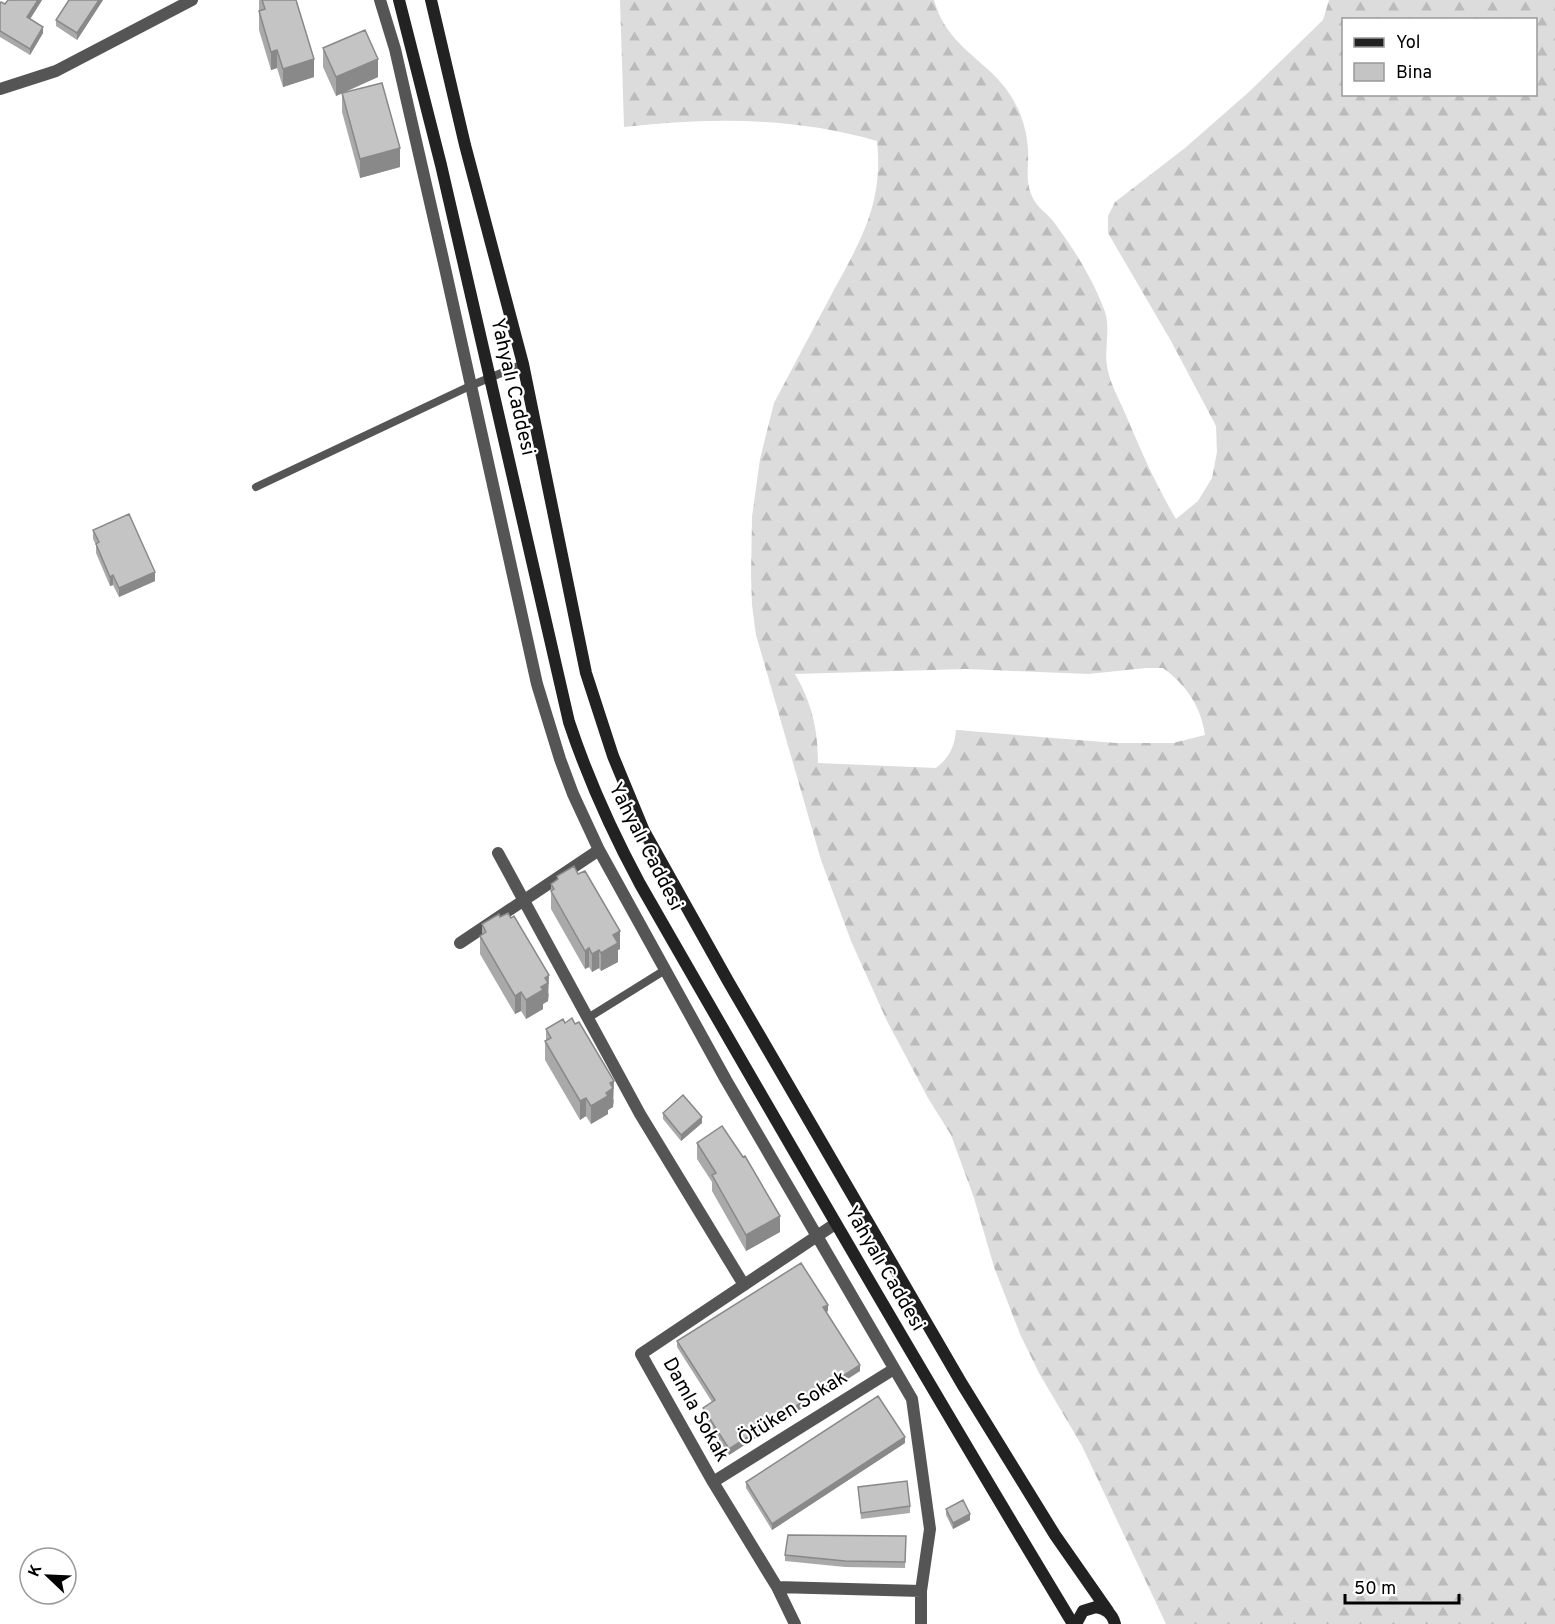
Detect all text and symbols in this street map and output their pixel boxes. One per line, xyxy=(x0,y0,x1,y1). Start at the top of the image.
legend xyxy=(1342,18,1537,96)
text: Yol xyxy=(1396,32,1421,55)
text: Bina xyxy=(1396,62,1432,85)
street label: Yahyalı Caddesi xyxy=(484,316,540,458)
street label: Yahyalı Caddesi xyxy=(602,779,688,915)
street label: Yahyalı Caddesi xyxy=(838,1202,930,1336)
street label: Damla Sokak xyxy=(656,1353,734,1467)
street label: Ötüken Sokak xyxy=(733,1364,853,1453)
north arrow xyxy=(18,1546,78,1606)
text: K xyxy=(25,1562,47,1580)
scale bar xyxy=(1345,1567,1459,1605)
text: 50 m xyxy=(1354,1578,1396,1601)

